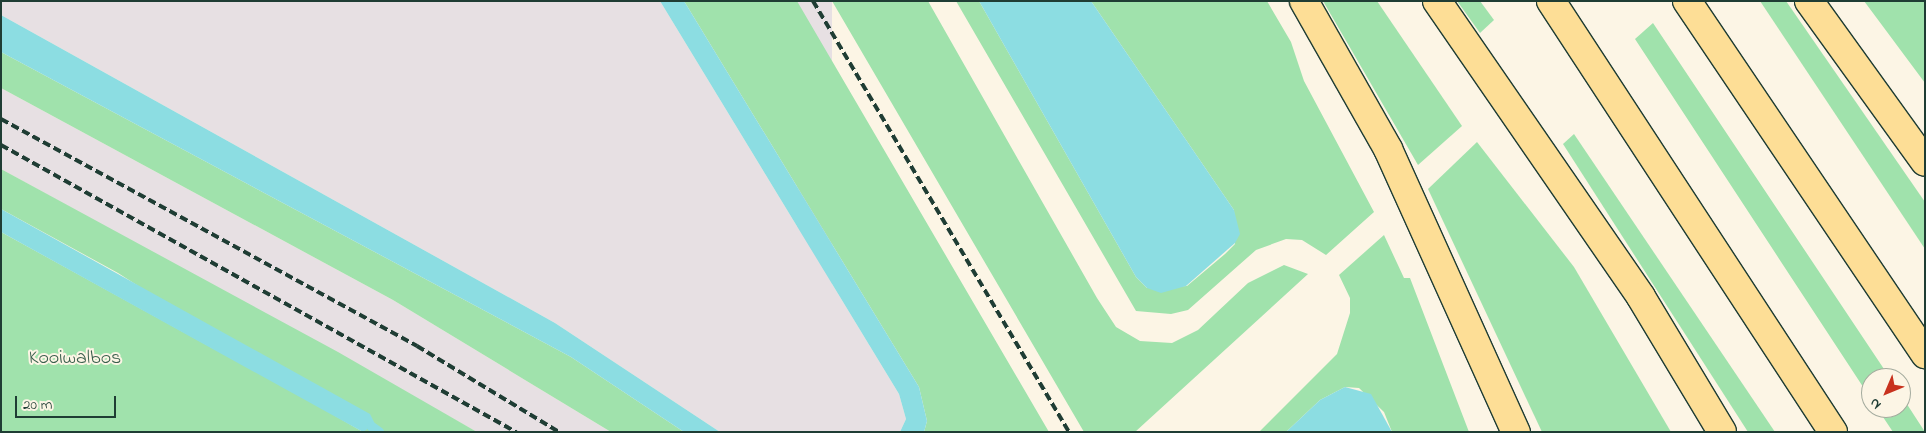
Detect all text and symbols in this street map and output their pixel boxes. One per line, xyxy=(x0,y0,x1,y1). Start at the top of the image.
park label: Kooiwalbos xyxy=(29,346,121,370)
north arrow xyxy=(1861,368,1911,418)
scale bar xyxy=(18,386,119,418)
text: N xyxy=(1865,392,1887,414)
text: 20 m xyxy=(23,394,52,416)

